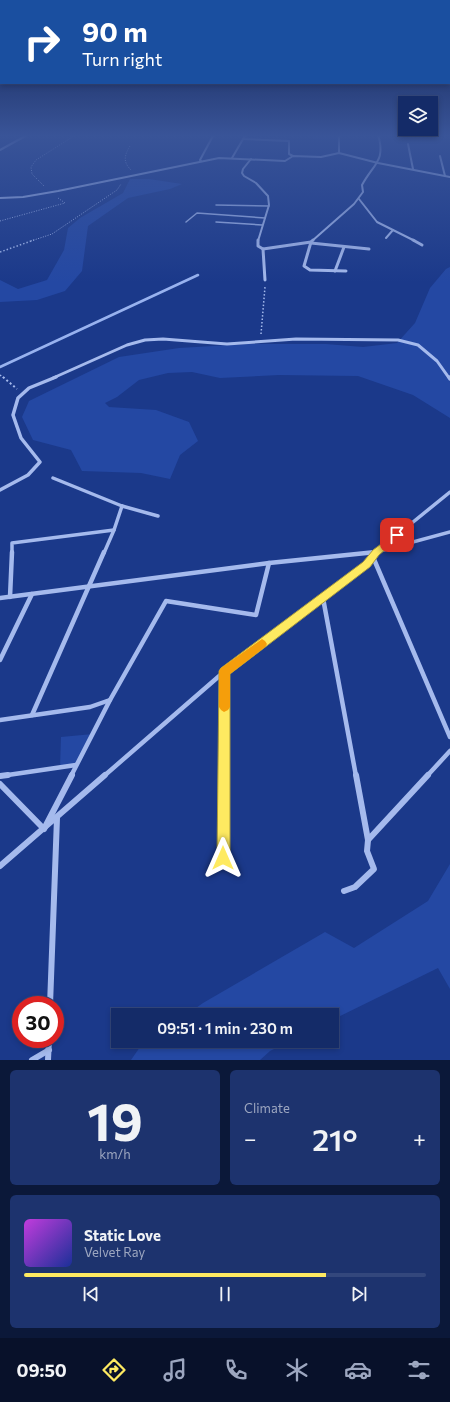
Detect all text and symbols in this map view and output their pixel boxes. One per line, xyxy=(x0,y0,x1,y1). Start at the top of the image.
text: 90 m xyxy=(82,14,148,48)
icon: right xyxy=(16,16,68,68)
text: Turn right xyxy=(82,48,162,70)
map controls xyxy=(398,96,438,136)
button: layers xyxy=(398,96,438,136)
pin xyxy=(380,518,414,552)
icon: arrive xyxy=(386,524,408,546)
position arrow xyxy=(202,837,244,879)
speed limit sign: 30 xyxy=(12,996,64,1048)
text: 09:51 · 1 min · 230 m xyxy=(157,1019,293,1037)
text: 19 xyxy=(87,1088,143,1152)
text: Climate xyxy=(244,1100,290,1116)
text: 21° xyxy=(312,1120,357,1157)
text: − xyxy=(244,1125,257,1152)
text: + xyxy=(413,1125,426,1152)
text: km/h xyxy=(99,1146,131,1162)
text: Static Love xyxy=(84,1226,161,1244)
text: Velvet Ray xyxy=(84,1244,145,1260)
icon: previous xyxy=(80,1283,102,1305)
icon: pause xyxy=(214,1283,236,1305)
icon: next xyxy=(348,1283,370,1305)
icon: directions xyxy=(100,1356,128,1384)
icon: music xyxy=(161,1356,189,1384)
icon: phone xyxy=(222,1356,250,1384)
icon: climate xyxy=(283,1356,311,1384)
icon: car xyxy=(344,1356,372,1384)
icon: filters xyxy=(405,1356,433,1384)
text: 09:50 xyxy=(17,1359,67,1381)

